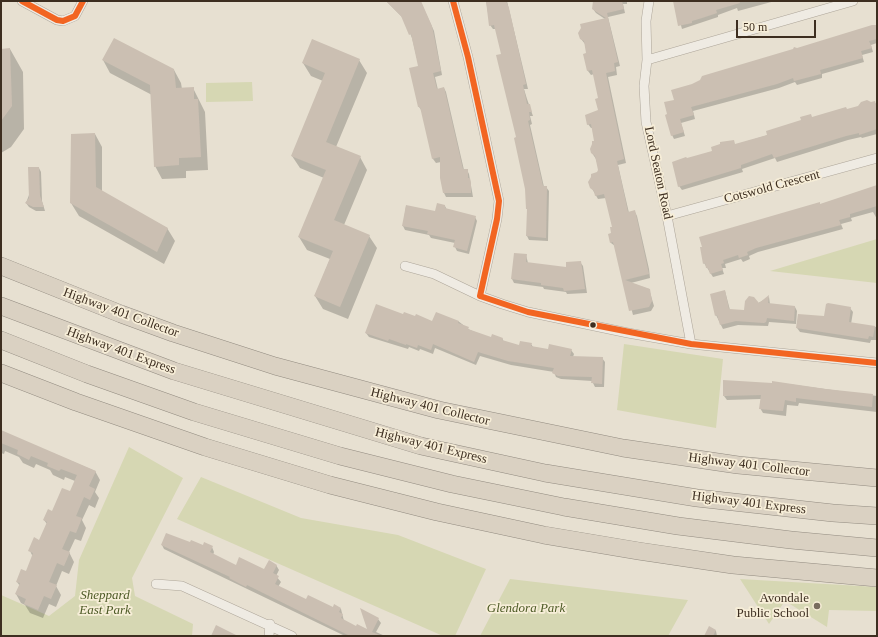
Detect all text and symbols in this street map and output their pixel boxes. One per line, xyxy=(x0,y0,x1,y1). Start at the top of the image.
scale bar xyxy=(738,12,818,38)
text: 50 m xyxy=(743,20,767,34)
street label: Lord Seaton Road xyxy=(641,125,675,221)
street label: Cotswold Crescent xyxy=(722,167,822,207)
street label: Highway 401 Collector xyxy=(61,285,181,341)
unlabelled marker xyxy=(588,320,598,330)
street label: Highway 401 Express xyxy=(64,324,178,378)
street label: Highway 401 Collector xyxy=(369,385,491,429)
street label: Highway 401 Express xyxy=(373,425,489,467)
street label: Highway 401 Collector xyxy=(687,450,811,480)
street label: Highway 401 Express xyxy=(691,488,807,518)
park label: Sheppard East Park xyxy=(79,588,131,619)
place label: Avondale Public School xyxy=(736,591,809,622)
park label: Glendora Park xyxy=(487,601,565,617)
marker: Avondale Public School xyxy=(812,601,822,611)

